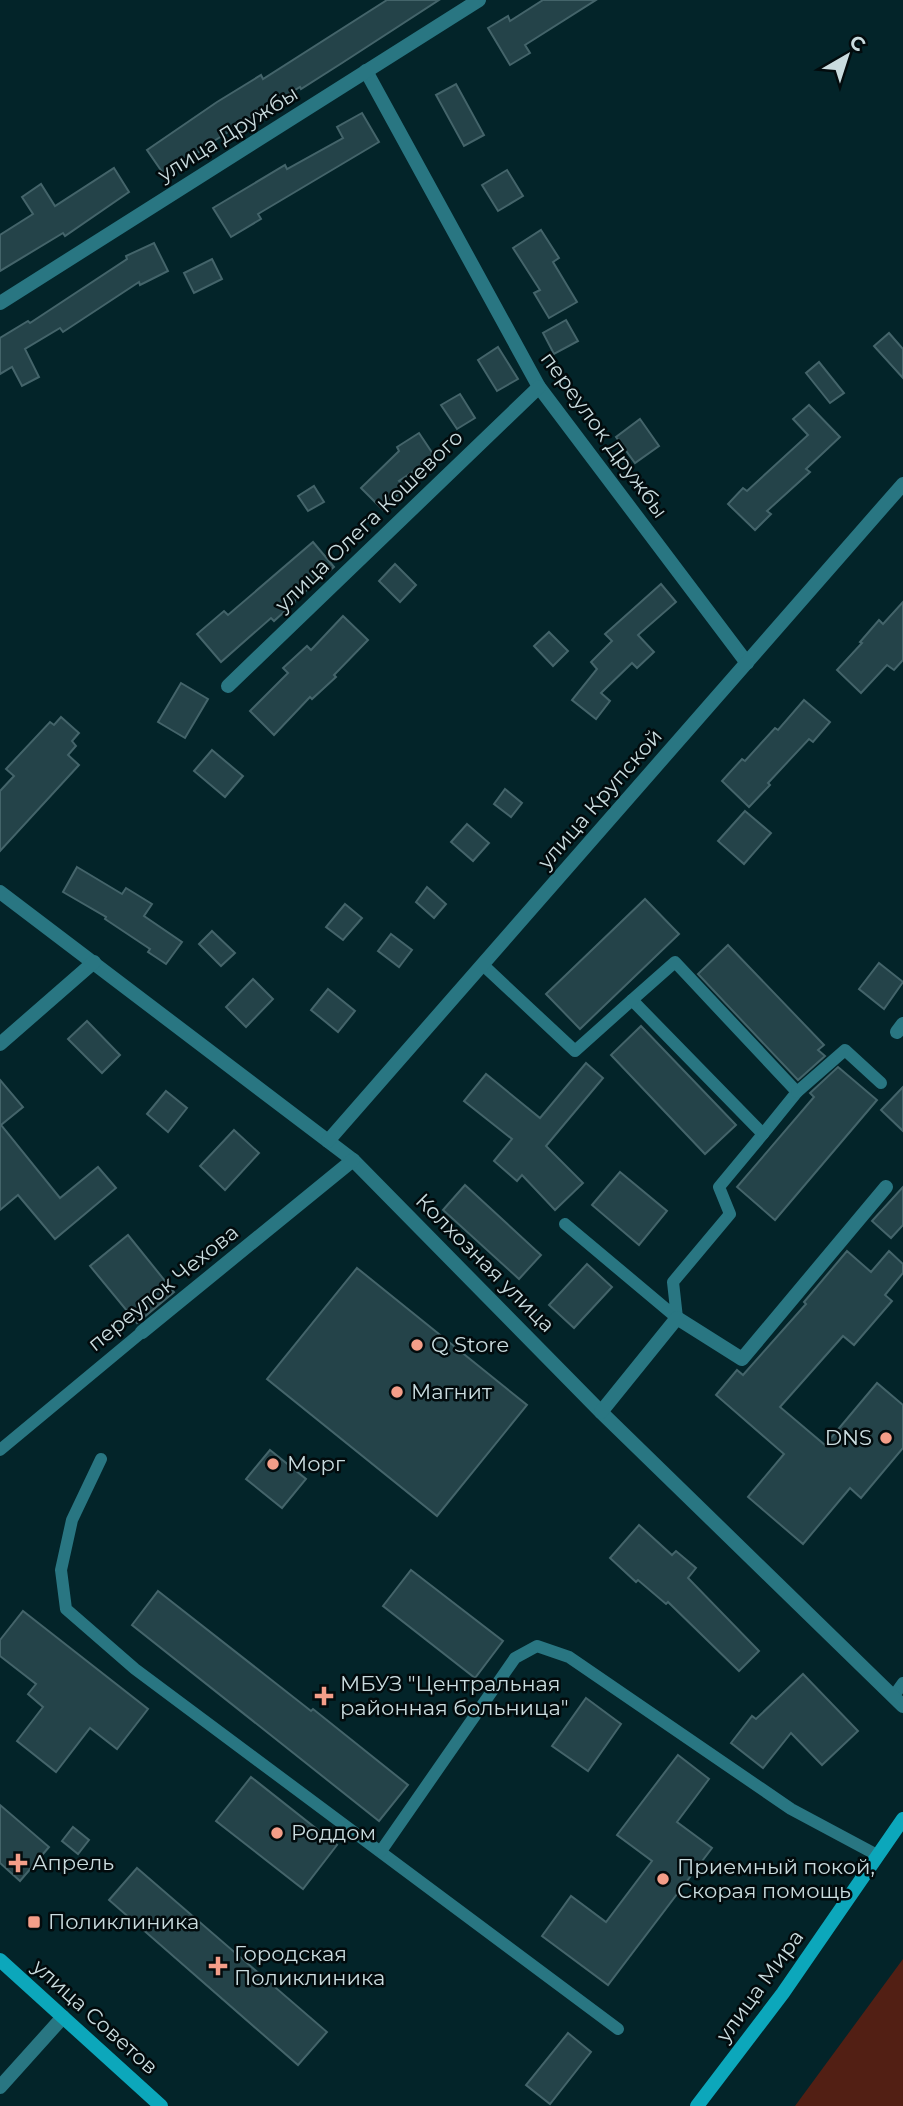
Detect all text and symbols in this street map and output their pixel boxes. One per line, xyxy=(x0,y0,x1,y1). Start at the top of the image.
north arrow xyxy=(812,21,882,91)
text: С xyxy=(845,30,870,57)
street label: улица Дружбы xyxy=(152,80,303,187)
street label: переулок Дружбы xyxy=(536,347,673,523)
street label: улица Олега Кошевого xyxy=(269,424,468,618)
street label: улица Крупской xyxy=(531,724,667,874)
street label: Колхозная улица xyxy=(411,1188,560,1337)
street label: переулок Чехова xyxy=(82,1219,243,1356)
place label: Q Store xyxy=(431,1332,509,1357)
marker: Q Store xyxy=(409,1337,425,1353)
place label: Магнит xyxy=(411,1379,492,1404)
marker: Магнит xyxy=(389,1384,405,1400)
place label: DNS xyxy=(825,1425,872,1450)
marker: DNS xyxy=(878,1430,894,1446)
place label: Морг xyxy=(287,1451,345,1476)
marker: Морг xyxy=(265,1456,281,1472)
place label: МБУЗ "Центральная районная больница" xyxy=(340,1671,569,1720)
marker: МБУЗ "Центральная районная больница" xyxy=(314,1686,334,1706)
place label: Роддом xyxy=(291,1820,376,1845)
marker: Роддом xyxy=(269,1825,285,1841)
place label: Апрель xyxy=(32,1850,114,1875)
place label: Приемный покой, Скорая помощь xyxy=(677,1854,875,1903)
marker: Апрель xyxy=(10,1855,26,1871)
marker: Приемный покой, Скорая помощь xyxy=(655,1871,671,1887)
place label: Поликлиника xyxy=(48,1909,199,1934)
marker: Поликлиника xyxy=(26,1914,42,1930)
street label: улица Мира xyxy=(710,1925,809,2047)
place label: Городская Поликлиника xyxy=(234,1941,385,1990)
street label: улица Советов xyxy=(27,1953,163,2079)
marker: Городская Поликлиника xyxy=(208,1956,228,1976)

